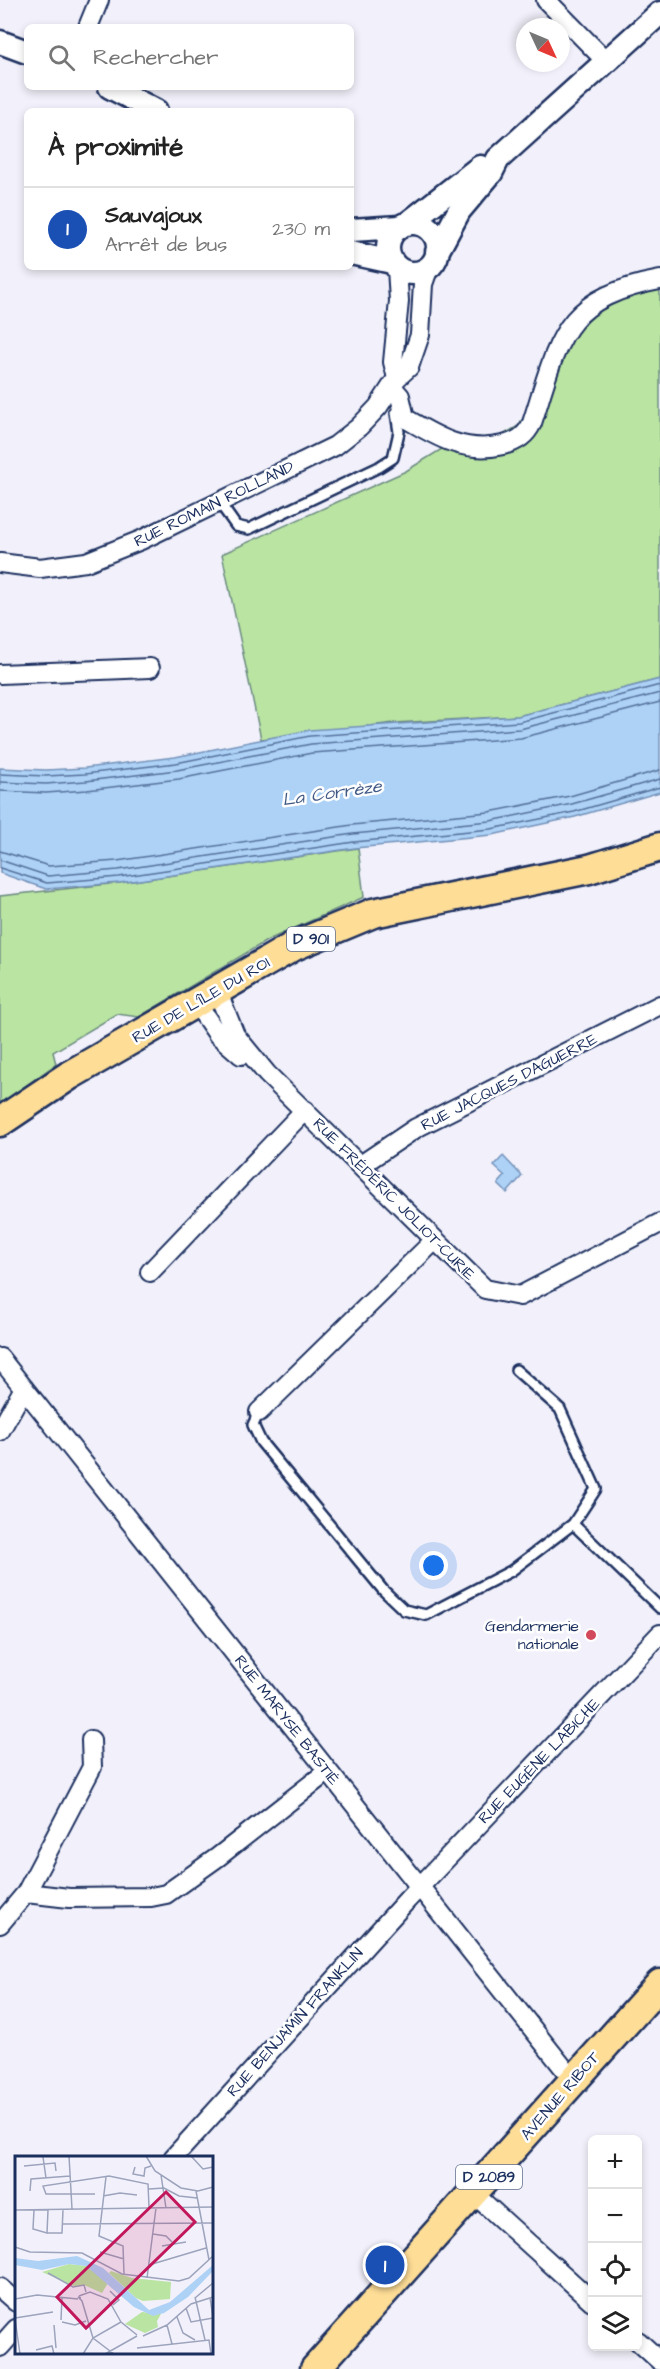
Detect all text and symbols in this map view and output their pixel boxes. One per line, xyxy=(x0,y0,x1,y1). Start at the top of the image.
north arrow xyxy=(516,18,570,72)
search box xyxy=(24,24,354,90)
icon: search xyxy=(45,41,78,74)
text: Rechercher xyxy=(93,42,218,73)
text: À proximité xyxy=(48,129,183,165)
text: Sauvajoux xyxy=(105,200,202,231)
text: 1 xyxy=(66,215,69,243)
text: 230 m xyxy=(272,215,330,243)
text: Arrêt de bus xyxy=(105,231,227,259)
street label: RUE ROMAIN ROLLAND xyxy=(130,456,298,552)
water label: La Corrèze xyxy=(281,773,384,812)
road number: D 901 xyxy=(287,927,335,951)
street label: RUE DE L'ÎLE DU ROI xyxy=(128,952,274,1048)
street label: RUE JACQUES DAGUERRE xyxy=(417,1028,601,1136)
street label: RUE FRÉDÉRIC JOLIOT-CURIE xyxy=(308,1113,480,1285)
your location xyxy=(419,1551,448,1580)
place label: Gendarmerie nationale xyxy=(485,1615,579,1655)
marker: Gendarmerie nationale xyxy=(584,1628,598,1642)
street label: RUE MARYSE BASTIÉ xyxy=(229,1650,345,1790)
street label: RUE EUGÈNE LABICHE xyxy=(473,1693,605,1829)
street label: RUE BENJAMIN FRANKLIN xyxy=(222,1943,368,2101)
street label: AVENUE RIBOT xyxy=(515,2047,605,2145)
map controls xyxy=(588,2135,642,2351)
button: + xyxy=(588,2135,642,2189)
inset map xyxy=(15,2156,213,2354)
road number: D 2089 xyxy=(456,2165,522,2189)
button: − xyxy=(588,2189,642,2243)
pin: 1 xyxy=(366,2242,404,2288)
button: locate xyxy=(588,2243,642,2297)
button: layers xyxy=(588,2297,642,2351)

